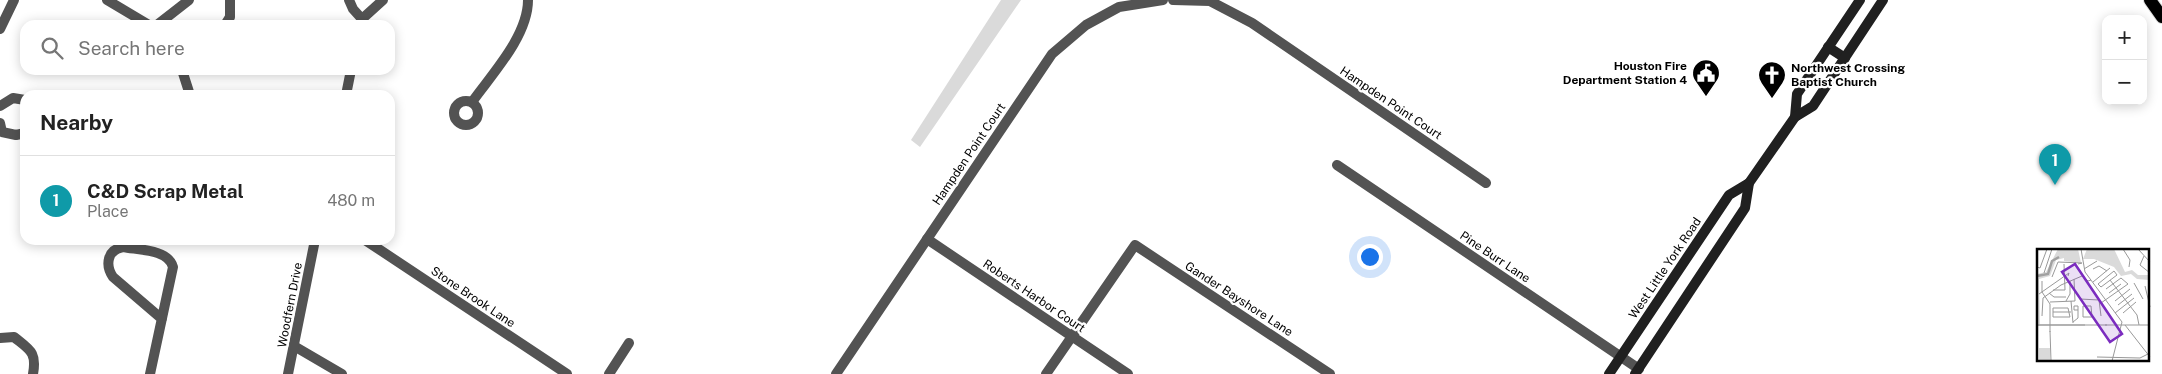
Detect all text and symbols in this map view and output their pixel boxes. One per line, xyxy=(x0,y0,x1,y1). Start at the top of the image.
map controls xyxy=(2102,15,2147,105)
button: + xyxy=(2102,15,2147,60)
search box xyxy=(20,20,395,75)
icon: search xyxy=(38,34,66,62)
text: Search here xyxy=(78,37,185,59)
public building icon: Houston Fire Department Station 4 xyxy=(1691,58,1721,97)
place label: Houston Fire Department Station 4 xyxy=(1563,59,1687,87)
church icon: Northwest Crossing Baptist Church xyxy=(1757,60,1787,99)
button: − xyxy=(2102,60,2147,105)
place label: Northwest Crossing Baptist Church xyxy=(1791,61,1905,89)
street label: Hampden Point Court xyxy=(1337,64,1445,143)
street label: Hampden Point Court xyxy=(930,100,1009,208)
text: Nearby xyxy=(40,110,113,135)
pin: 1 xyxy=(2039,144,2071,185)
text: C&D Scrap Metal xyxy=(87,180,244,202)
text: 1 xyxy=(53,191,59,210)
text: 480 m xyxy=(327,191,375,210)
text: Place xyxy=(87,202,129,221)
street label: West Little York Road xyxy=(1626,215,1704,321)
street label: Pine Burr Lane xyxy=(1457,228,1533,286)
your location xyxy=(1357,244,1383,270)
inset map xyxy=(2037,249,2150,362)
street label: Roberts Harbor Court xyxy=(980,257,1088,336)
street label: Gander Bayshore Lane xyxy=(1182,259,1296,339)
street label: Woodfern Drive xyxy=(275,261,305,349)
street label: Stone Brook Lane xyxy=(428,264,518,330)

